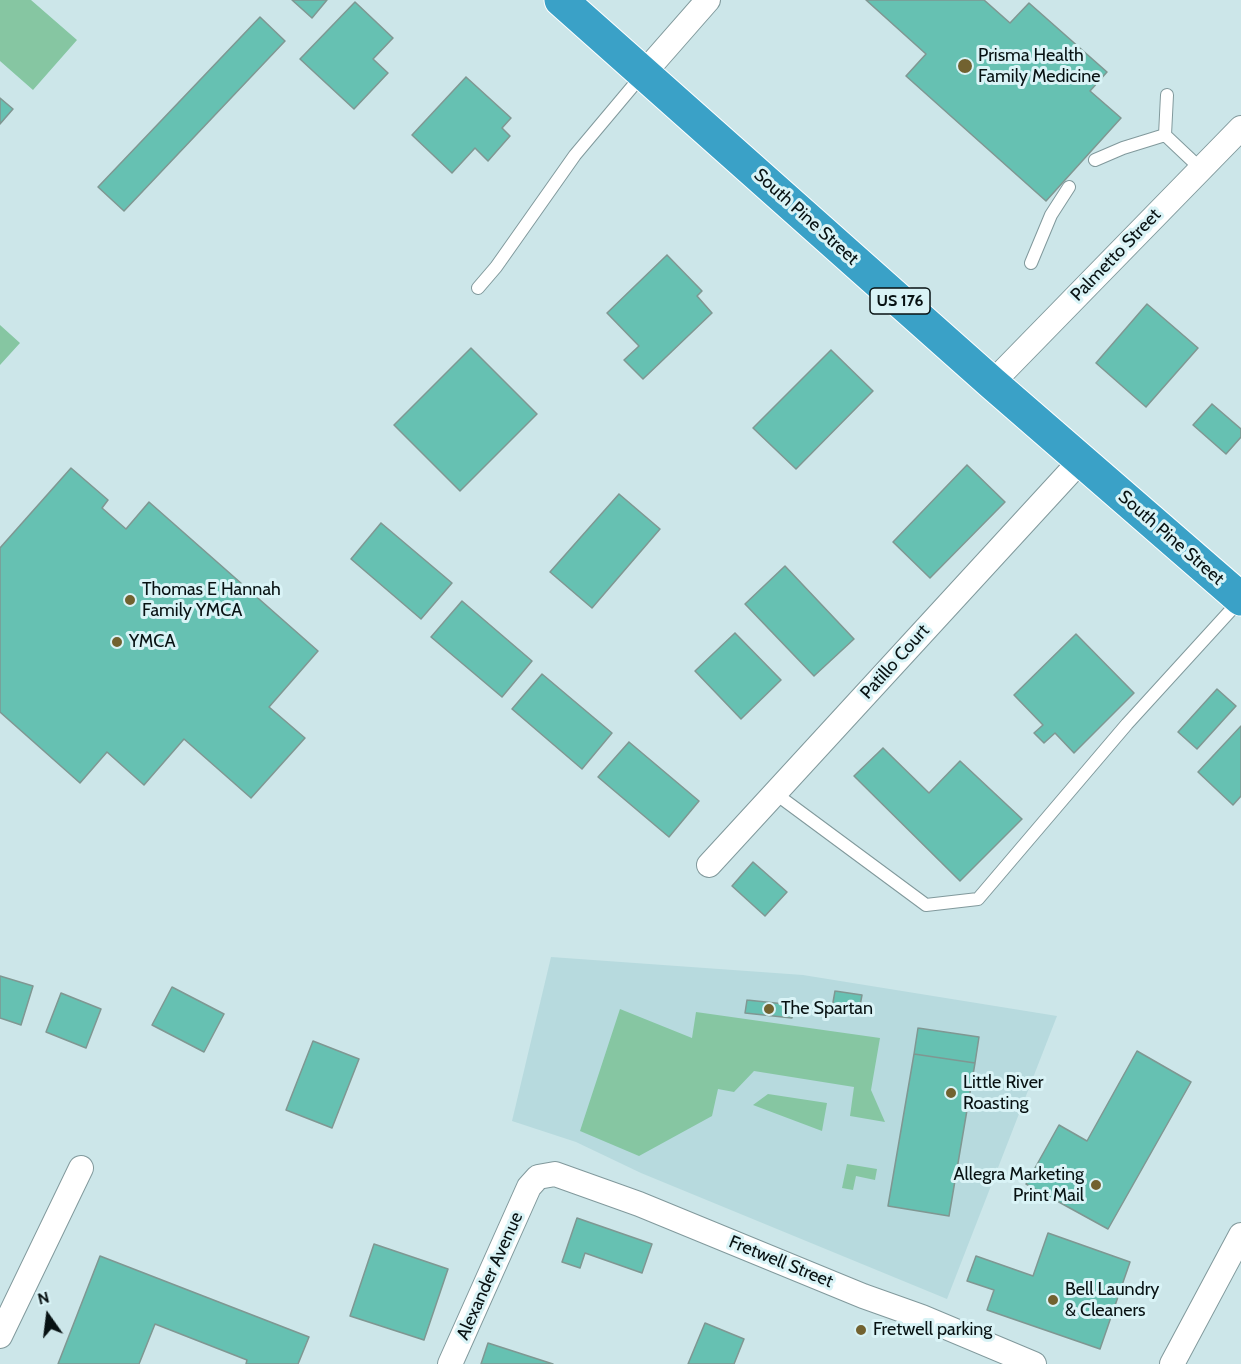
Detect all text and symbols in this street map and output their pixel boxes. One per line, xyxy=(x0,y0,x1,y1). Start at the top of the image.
place label: Prisma Health Family Medicine xyxy=(978,45,1101,88)
marker: Prisma Health Family Medicine xyxy=(956,57,974,75)
street label: South Pine Street xyxy=(749,164,863,270)
street label: Palmetto Street xyxy=(1066,204,1166,306)
road number: US 176 xyxy=(870,288,930,314)
street label: South Pine Street xyxy=(1114,486,1228,590)
place label: Thomas E Hannah Family YMCA xyxy=(142,579,281,622)
marker: Thomas E Hannah Family YMCA xyxy=(123,593,137,607)
street label: Patillo Court xyxy=(856,620,934,704)
place label: YMCA xyxy=(129,631,175,653)
marker: YMCA xyxy=(110,635,124,649)
place label: The Spartan xyxy=(781,998,873,1020)
marker: The Spartan xyxy=(762,1002,776,1016)
place label: Little River Roasting xyxy=(963,1072,1044,1114)
marker: Little River Roasting xyxy=(944,1086,958,1100)
place label: Allegra Marketing Print Mail xyxy=(954,1164,1084,1206)
marker: Allegra Marketing Print Mail xyxy=(1089,1178,1103,1192)
street label: Alexander Avenue xyxy=(452,1209,528,1343)
street label: Fretwell Street xyxy=(726,1231,836,1293)
place label: Bell Laundry & Cleaners xyxy=(1065,1279,1159,1322)
north arrow xyxy=(18,1286,78,1346)
text: N xyxy=(36,1287,51,1309)
marker: Bell Laundry & Cleaners xyxy=(1046,1293,1060,1307)
place label: Fretwell parking xyxy=(873,1319,992,1341)
marker: Fretwell parking xyxy=(854,1323,868,1337)

